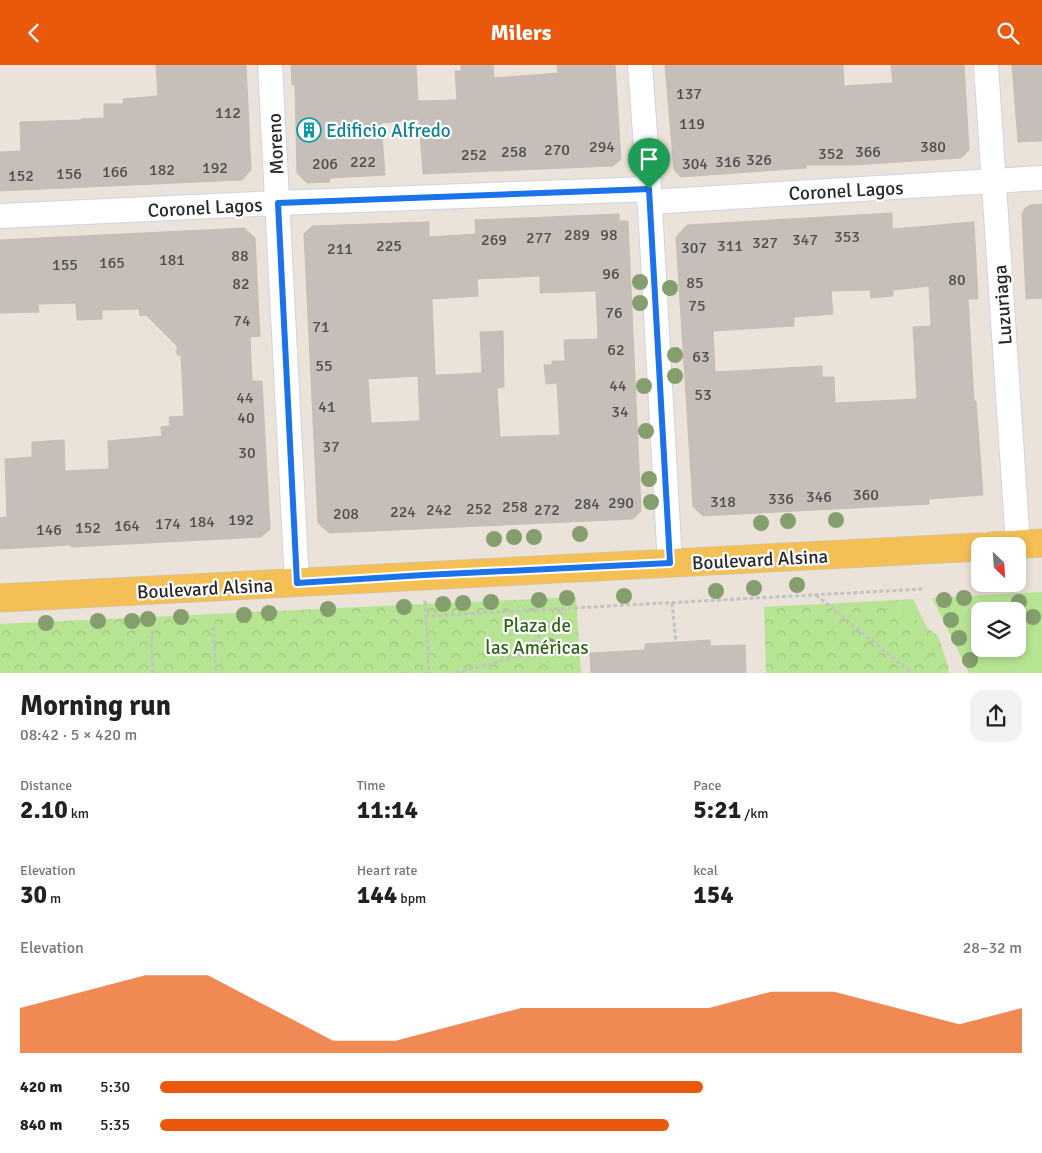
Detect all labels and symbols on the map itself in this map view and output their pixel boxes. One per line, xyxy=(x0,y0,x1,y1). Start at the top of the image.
house number: 137 xyxy=(676,84,702,104)
house number: 112 xyxy=(215,103,241,123)
street label: Moreno xyxy=(262,112,290,175)
house number: 119 xyxy=(679,114,705,134)
building icon: Edificio Alfredo xyxy=(296,117,322,143)
place label: Edificio Alfredo xyxy=(326,119,451,143)
house number: 294 xyxy=(589,137,615,157)
house number: 380 xyxy=(920,137,946,157)
pin xyxy=(628,138,670,189)
house number: 270 xyxy=(544,140,570,160)
house number: 258 xyxy=(501,142,527,162)
house number: 366 xyxy=(855,142,881,162)
house number: 352 xyxy=(818,144,844,164)
house number: 252 xyxy=(461,145,487,165)
house number: 326 xyxy=(746,150,772,170)
house number: 222 xyxy=(350,152,376,172)
house number: 316 xyxy=(715,152,741,172)
house number: 206 xyxy=(312,154,338,174)
house number: 304 xyxy=(682,154,708,174)
house number: 192 xyxy=(202,158,228,178)
house number: 182 xyxy=(149,160,175,180)
house number: 166 xyxy=(102,162,128,182)
house number: 156 xyxy=(56,164,82,184)
house number: 152 xyxy=(8,166,34,186)
street label: Coronel Lagos xyxy=(788,176,904,206)
street label: Coronel Lagos xyxy=(147,193,263,223)
house number: 289 xyxy=(564,225,590,245)
house number: 98 xyxy=(600,225,618,245)
house number: 353 xyxy=(834,227,860,247)
house number: 277 xyxy=(526,228,552,248)
house number: 269 xyxy=(481,230,507,250)
house number: 347 xyxy=(792,230,818,250)
house number: 327 xyxy=(752,233,778,253)
house number: 225 xyxy=(376,236,402,256)
house number: 311 xyxy=(717,236,743,256)
house number: 307 xyxy=(681,238,707,258)
house number: 211 xyxy=(327,239,353,259)
house number: 88 xyxy=(231,246,249,266)
house number: 181 xyxy=(159,250,185,270)
house number: 165 xyxy=(99,253,125,273)
house number: 155 xyxy=(52,255,78,275)
house number: 96 xyxy=(602,264,620,284)
street label: Luzuriaga xyxy=(988,264,1018,346)
house number: 80 xyxy=(948,270,966,290)
house number: 85 xyxy=(686,273,704,293)
house number: 82 xyxy=(232,274,250,294)
house number: 75 xyxy=(688,296,706,316)
house number: 76 xyxy=(605,303,623,323)
house number: 74 xyxy=(233,311,251,331)
house number: 71 xyxy=(312,317,330,337)
house number: 62 xyxy=(607,340,625,360)
house number: 63 xyxy=(692,347,710,367)
house number: 55 xyxy=(315,356,333,376)
house number: 44 xyxy=(609,376,627,396)
house number: 53 xyxy=(694,385,712,405)
house number: 44 xyxy=(236,388,254,408)
house number: 41 xyxy=(318,397,336,417)
house number: 34 xyxy=(611,402,629,422)
house number: 40 xyxy=(237,408,255,428)
house number: 37 xyxy=(322,437,340,457)
house number: 30 xyxy=(238,443,256,463)
house number: 360 xyxy=(853,485,879,505)
house number: 346 xyxy=(806,487,832,507)
house number: 336 xyxy=(768,489,794,509)
house number: 318 xyxy=(710,492,736,512)
house number: 290 xyxy=(608,493,634,513)
house number: 284 xyxy=(574,494,600,514)
house number: 258 xyxy=(502,497,528,517)
house number: 252 xyxy=(466,499,492,519)
house number: 242 xyxy=(426,500,452,520)
house number: 272 xyxy=(534,500,560,520)
house number: 224 xyxy=(390,502,416,522)
house number: 208 xyxy=(333,504,359,524)
house number: 192 xyxy=(228,510,254,530)
house number: 184 xyxy=(189,512,215,532)
house number: 174 xyxy=(155,514,181,534)
house number: 164 xyxy=(114,516,140,536)
house number: 152 xyxy=(75,518,101,538)
house number: 146 xyxy=(36,520,62,540)
north arrow xyxy=(971,537,1026,593)
street label: Boulevard Alsina xyxy=(691,544,829,576)
street label: Boulevard Alsina xyxy=(136,573,274,605)
park label: Plaza de las Américas xyxy=(485,614,589,660)

